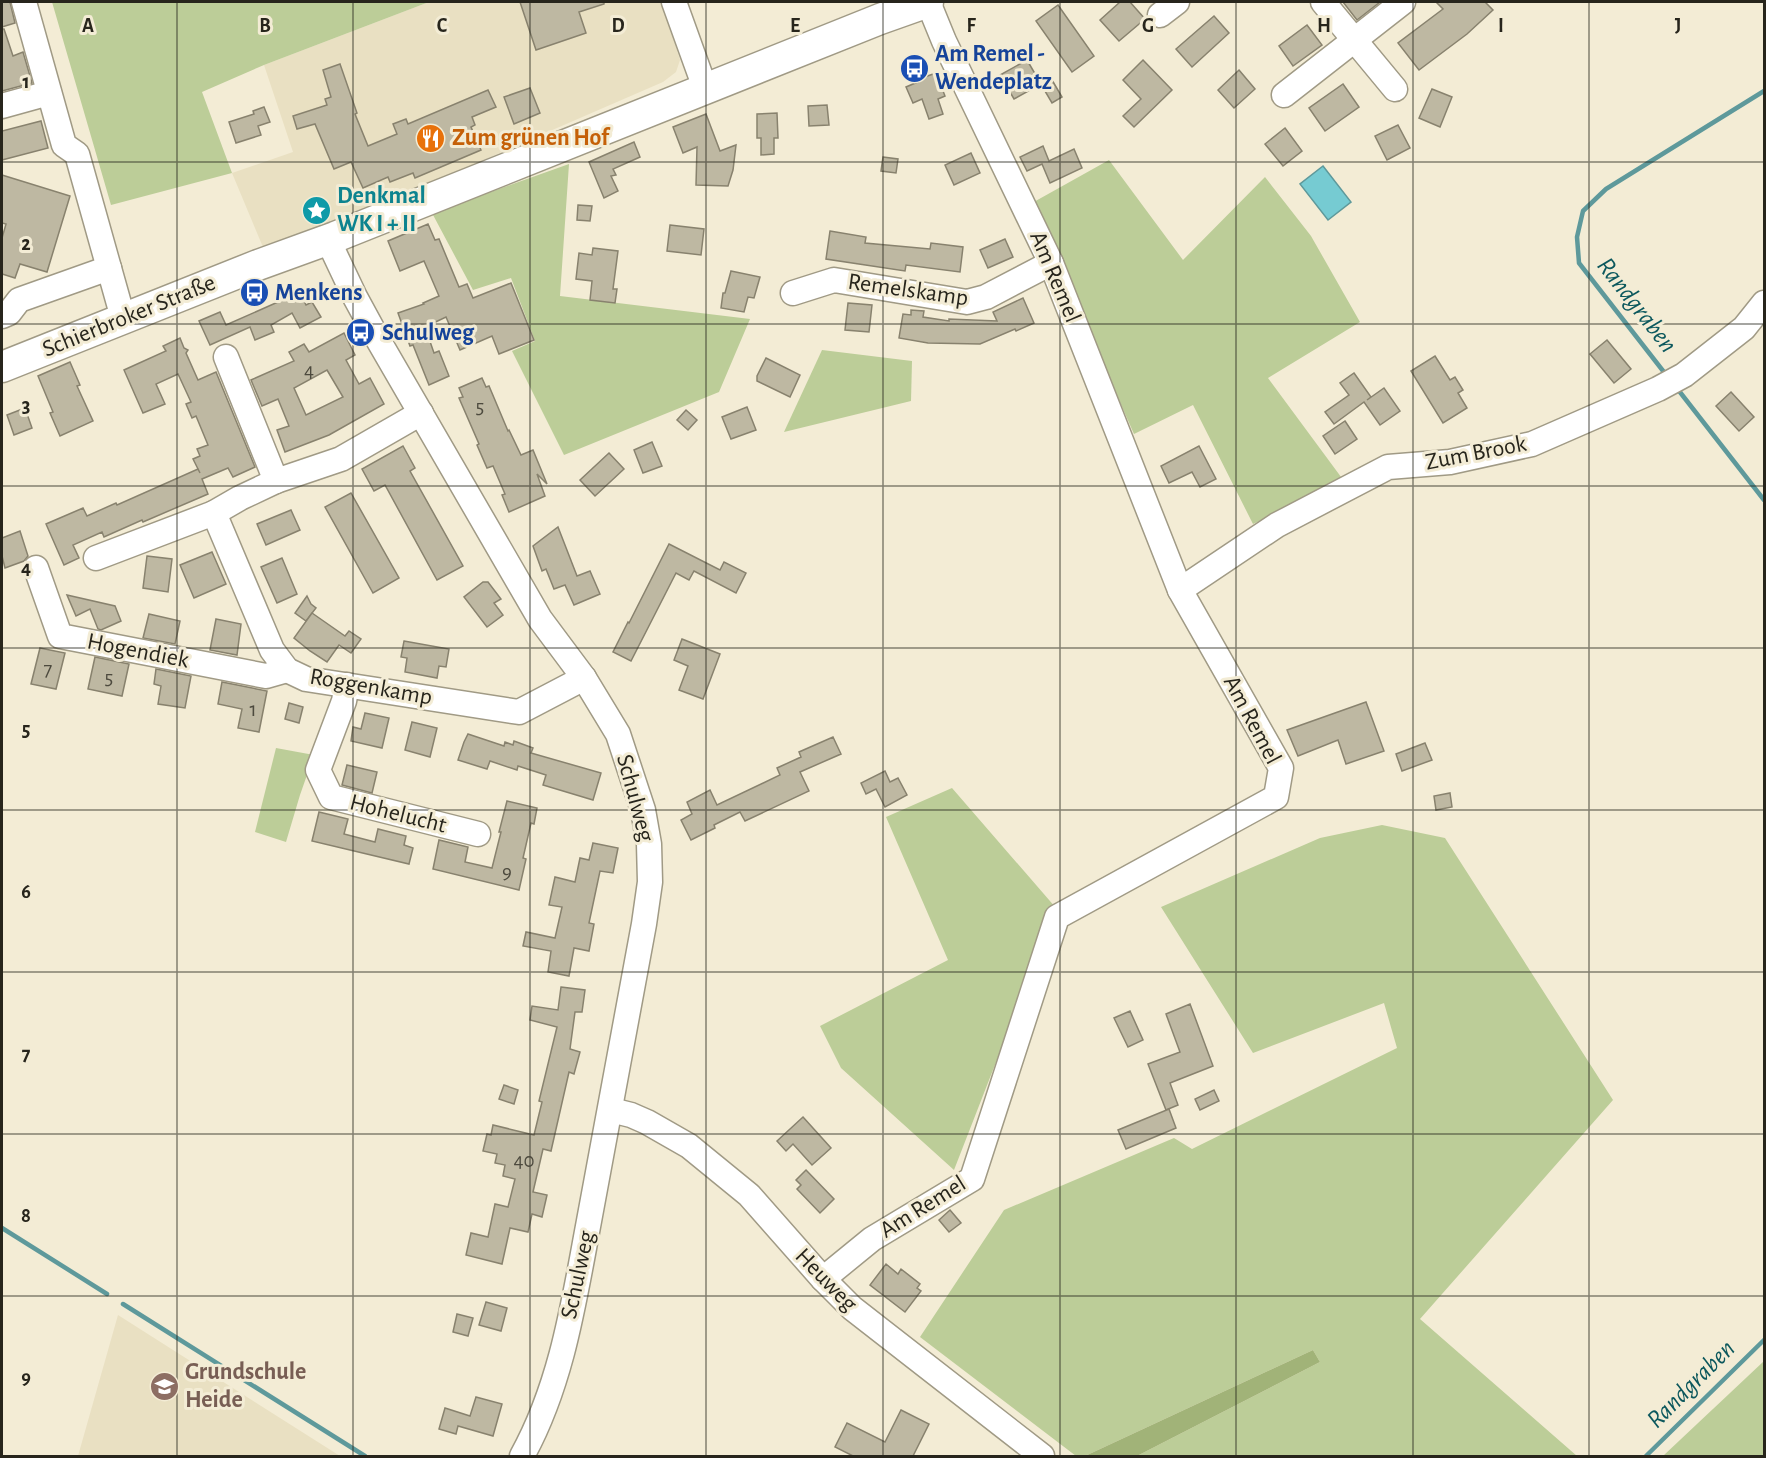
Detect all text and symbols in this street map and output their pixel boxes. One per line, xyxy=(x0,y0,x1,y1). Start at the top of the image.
text: A xyxy=(82,16,94,36)
text: B xyxy=(259,16,271,36)
text: C xyxy=(437,16,448,36)
text: D xyxy=(611,16,625,36)
text: E xyxy=(790,16,800,36)
text: F xyxy=(966,16,976,36)
text: G xyxy=(1142,16,1154,36)
text: H xyxy=(1317,16,1331,36)
text: I xyxy=(1498,16,1504,36)
text: J xyxy=(1675,16,1681,36)
place label: Am Remel - Wendeplatz xyxy=(935,42,1052,94)
bus stop icon: Am Remel - Wendeplatz xyxy=(898,52,930,84)
text: 1 xyxy=(22,72,30,92)
restaurant icon: Zum grünen Hof xyxy=(415,122,447,154)
place label: Zum grünen Hof xyxy=(452,126,611,150)
place label: Denkmal WK I + II xyxy=(337,184,426,236)
place icon: Denkmal WK I + II xyxy=(300,194,332,226)
street label: Am Remel xyxy=(1025,228,1085,326)
text: 2 xyxy=(21,234,31,254)
water label: Randgraben xyxy=(1592,253,1682,357)
street label: Schierbroker Straße xyxy=(39,270,219,362)
street label: Remelskamp xyxy=(846,270,970,310)
bus stop icon: Menkens xyxy=(238,277,270,309)
place label: Menkens xyxy=(275,281,363,305)
bus stop icon: Schulweg xyxy=(345,317,377,349)
place label: Schulweg xyxy=(382,321,475,345)
house number: 4 xyxy=(304,360,314,381)
text: 3 xyxy=(22,396,30,416)
house number: 5 xyxy=(476,396,484,417)
street label: Zum Brook xyxy=(1423,431,1529,475)
text: 4 xyxy=(21,558,31,578)
street label: Hogendiek xyxy=(85,629,191,673)
house number: 7 xyxy=(44,659,53,680)
street label: Roggenkamp xyxy=(308,664,434,710)
house number: 5 xyxy=(105,667,113,688)
street label: Am Remel xyxy=(1219,672,1285,768)
house number: 1 xyxy=(249,699,257,720)
text: 5 xyxy=(22,720,30,740)
street label: Schulweg xyxy=(612,752,658,844)
street label: Hohelucht xyxy=(347,790,449,838)
house number: 9 xyxy=(502,861,512,882)
text: 6 xyxy=(21,882,31,902)
text: 7 xyxy=(22,1044,31,1064)
house number: 40 xyxy=(513,1150,535,1171)
street label: Am Remel xyxy=(876,1171,970,1243)
text: 8 xyxy=(21,1206,31,1226)
street label: Schulweg xyxy=(557,1229,599,1321)
street label: Heuweg xyxy=(791,1244,862,1316)
water label: Randgraben xyxy=(1642,1335,1740,1433)
place label: Grundschule Heide xyxy=(185,1360,306,1412)
text: 9 xyxy=(21,1368,31,1388)
school or university icon: Grundschule Heide xyxy=(148,1370,180,1402)

